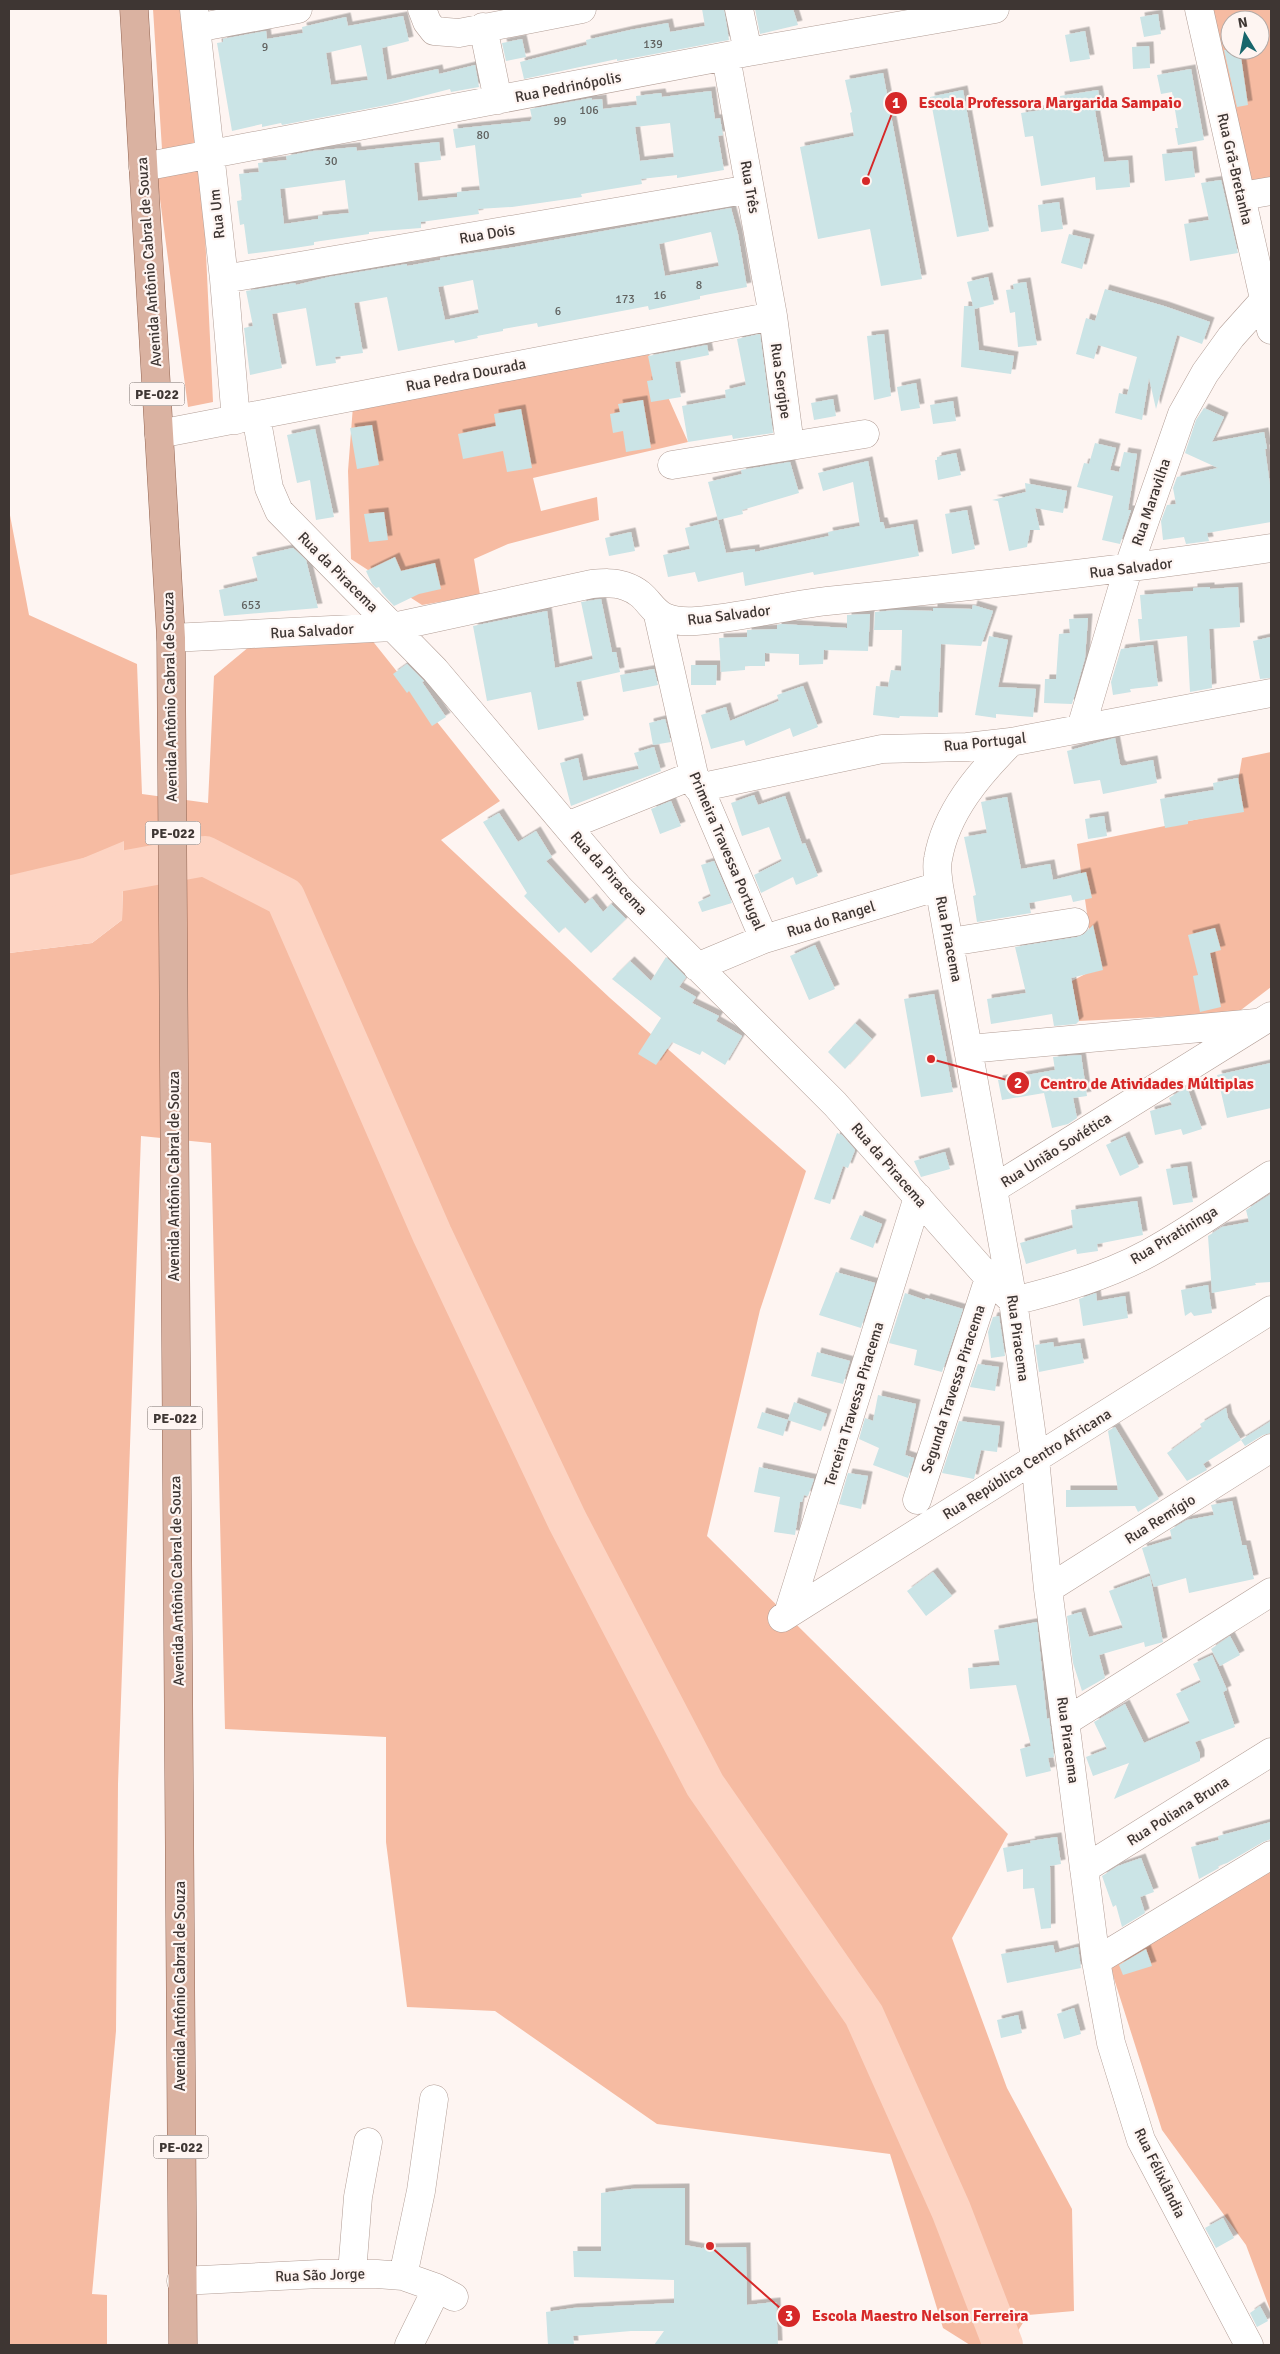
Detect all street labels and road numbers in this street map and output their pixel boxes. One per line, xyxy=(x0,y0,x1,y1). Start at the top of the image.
street label: Rua Pedrinópolis xyxy=(513,68,623,106)
street label: Rua Grã-Bretanha xyxy=(1213,111,1257,227)
street label: Avenida Antônio Cabral de Souza xyxy=(133,156,165,368)
street label: Rua Três xyxy=(736,159,764,215)
street label: Rua Um xyxy=(205,188,229,240)
street label: Rua Dois xyxy=(458,220,517,248)
street label: Rua Sergipe xyxy=(767,342,795,420)
street label: Rua Pedra Dourada xyxy=(404,355,528,395)
road number: PE-022 xyxy=(130,382,184,406)
street label: Rua Maravilha xyxy=(1128,456,1174,548)
street label: Rua da Piracema xyxy=(294,528,382,616)
street label: Rua Salvador xyxy=(1088,554,1174,582)
street label: Avenida Antônio Cabral de Souza xyxy=(159,592,181,802)
street label: Rua Salvador xyxy=(686,601,772,629)
street label: Rua Salvador xyxy=(270,620,355,642)
street label: Rua Portugal xyxy=(943,729,1027,755)
street label: Primeira Travessa Portugal xyxy=(685,769,769,933)
road number: PE-022 xyxy=(146,821,200,844)
street label: Rua da Piracema xyxy=(567,828,651,918)
street label: Rua Piracema xyxy=(932,894,966,984)
street label: Rua do Rangel xyxy=(785,897,877,941)
street label: Avenida Antônio Cabral de Souza xyxy=(165,1071,183,1281)
street label: Rua União Soviética xyxy=(997,1109,1115,1191)
street label: Rua da Piracema xyxy=(847,1119,931,1211)
street label: Rua Piratininga xyxy=(1127,1202,1221,1268)
street label: Rua Piracema xyxy=(1003,1293,1033,1383)
street label: Segunda Travessa Piracema xyxy=(917,1302,989,1476)
street label: Terceira Travessa Piracema xyxy=(820,1320,888,1488)
street label: Rua República Centro Africana xyxy=(939,1405,1115,1523)
road number: PE-022 xyxy=(148,1406,202,1430)
street label: Avenida Antônio Cabral de Souza xyxy=(166,1476,188,1686)
street label: Rua Remígio xyxy=(1121,1490,1199,1548)
street label: Rua Piracema xyxy=(1053,1695,1083,1785)
street label: Rua Poliana Bruna xyxy=(1124,1772,1232,1850)
street label: Avenida Antônio Cabral de Souza xyxy=(171,1881,189,2091)
street label: Rua Félixlândia xyxy=(1130,2125,1190,2221)
road number: PE-022 xyxy=(154,2136,208,2158)
street label: Rua São Jorge xyxy=(275,2264,365,2286)

